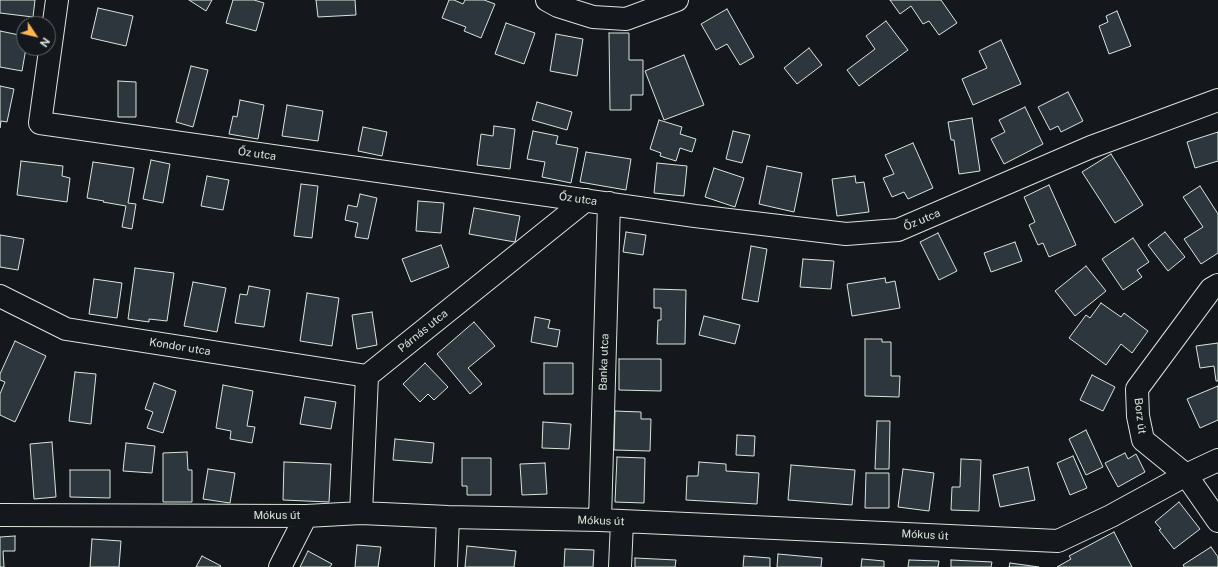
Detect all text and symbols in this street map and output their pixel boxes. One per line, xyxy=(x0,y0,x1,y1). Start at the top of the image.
north arrow xyxy=(16,16,56,56)
text: N xyxy=(38,35,52,49)
street label: Őz utca xyxy=(237,145,277,163)
street label: Őz utca xyxy=(558,190,598,208)
street label: Őz utca xyxy=(902,206,942,234)
street label: Párnás utca xyxy=(395,307,451,355)
street label: Banka utca xyxy=(596,333,612,391)
street label: Kondor utca xyxy=(148,336,212,358)
street label: Borz út xyxy=(1131,397,1149,435)
street label: Mókus út xyxy=(253,509,301,523)
street label: Mókus út xyxy=(577,514,625,528)
street label: Mókus út xyxy=(901,527,949,543)

